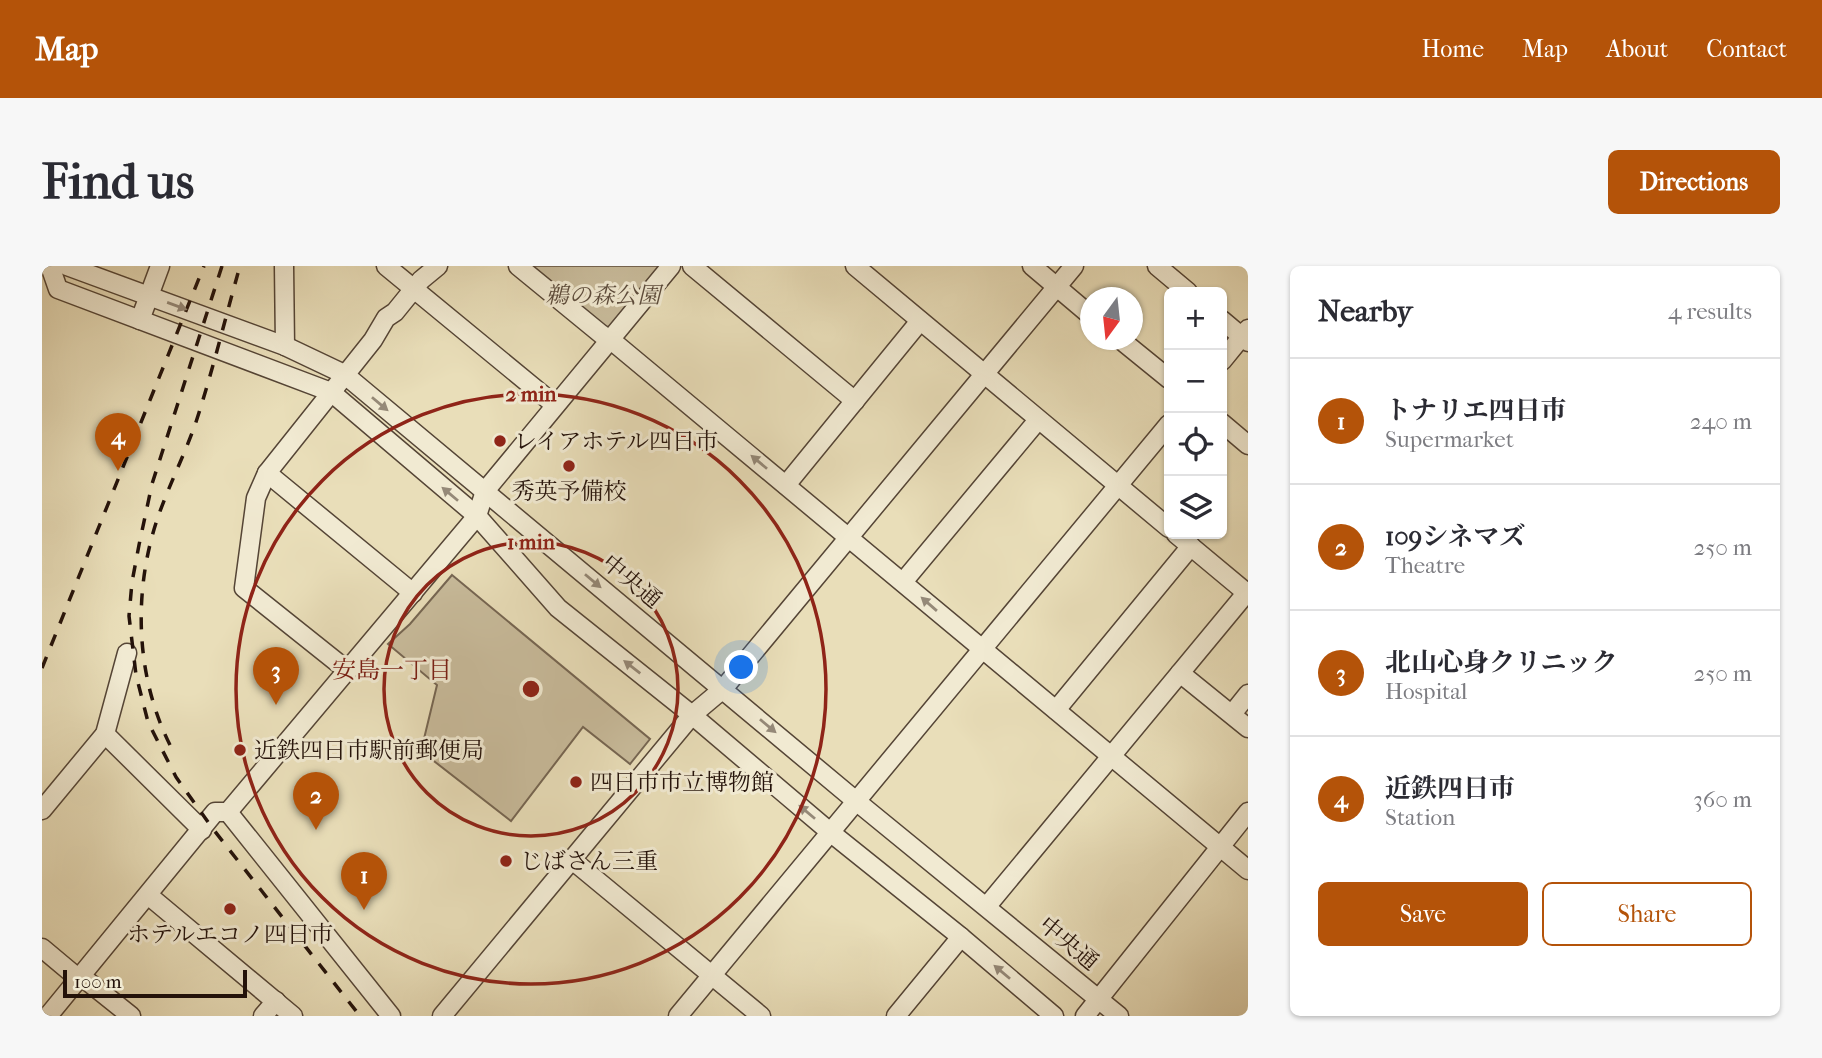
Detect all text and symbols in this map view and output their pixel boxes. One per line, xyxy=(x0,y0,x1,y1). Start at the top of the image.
text: Map xyxy=(35,30,98,69)
text: Home xyxy=(1422,35,1484,63)
text: Map xyxy=(1522,35,1568,63)
text: About xyxy=(1606,35,1668,63)
text: Contact xyxy=(1706,35,1787,63)
button: Directions xyxy=(1608,150,1780,214)
text: Find us xyxy=(42,153,194,211)
park label: 鵜の森公園 xyxy=(546,282,665,309)
north arrow xyxy=(1080,287,1143,350)
map controls xyxy=(1164,287,1227,539)
button: + xyxy=(1164,287,1227,350)
text: Nearby xyxy=(1318,294,1413,329)
text: 4 results xyxy=(1668,298,1752,325)
one-way arrow xyxy=(166,301,187,312)
button: − xyxy=(1164,350,1227,413)
text: 2 min xyxy=(505,382,557,406)
text: トナリエ四日市 xyxy=(1385,395,1566,426)
one-way arrow xyxy=(372,396,389,411)
text: 1 xyxy=(1337,408,1345,435)
text: 240 m xyxy=(1690,408,1752,435)
pin: 4 xyxy=(95,413,141,471)
button: locate xyxy=(1164,413,1227,476)
text: Supermarket xyxy=(1385,426,1514,453)
place label: レイアホテル四日市 xyxy=(514,428,718,455)
marker: レイアホテル四日市 xyxy=(492,433,508,449)
one-way arrow xyxy=(750,455,767,470)
marker: 秀英予備校 xyxy=(561,458,577,474)
button: layers xyxy=(1164,476,1227,539)
place label: 秀英予備校 xyxy=(512,478,627,505)
one-way arrow xyxy=(442,487,459,502)
text: 109シネマズ xyxy=(1385,521,1525,552)
text: 1 min xyxy=(507,530,556,554)
text: 2 xyxy=(1335,534,1347,561)
text: 250 m xyxy=(1694,534,1752,561)
street label: 中央通 xyxy=(597,549,667,614)
text: Theatre xyxy=(1385,552,1465,579)
one-way arrow xyxy=(584,573,602,588)
one-way arrow xyxy=(920,597,937,612)
pin: 3 xyxy=(253,647,299,705)
text: 北山心身クリニック xyxy=(1385,647,1617,678)
your location xyxy=(724,650,758,684)
district label: 安島一丁目 xyxy=(332,656,452,684)
one-way arrow xyxy=(623,660,641,675)
text: 3 xyxy=(1336,660,1346,687)
text: 250 m xyxy=(1694,660,1752,687)
centre of rings xyxy=(519,677,543,701)
text: Hospital xyxy=(1385,678,1467,705)
one-way arrow xyxy=(758,719,776,734)
place label: 近鉄四日市駅前郵便局 xyxy=(254,737,484,764)
marker: 近鉄四日市駅前郵便局 xyxy=(232,742,248,758)
place label: 四日市市立博物館 xyxy=(590,769,774,796)
pin: 2 xyxy=(293,772,339,830)
text: 近鉄四日市 xyxy=(1385,773,1515,804)
marker: 四日市市立博物館 xyxy=(568,774,584,790)
text: 4 xyxy=(1334,786,1348,813)
text: 360 m xyxy=(1693,786,1752,813)
text: Station xyxy=(1385,804,1455,831)
one-way arrow xyxy=(798,805,816,820)
place label: じばさん三重 xyxy=(520,848,658,875)
pin: 1 xyxy=(341,852,387,910)
marker: じばさん三重 xyxy=(498,853,514,869)
button: Save xyxy=(1318,882,1528,946)
button: Share xyxy=(1542,882,1752,946)
marker: ホテルエコノ四日市 xyxy=(222,901,238,917)
street label: 中央通 xyxy=(1034,911,1104,976)
place label: ホテルエコノ四日市 xyxy=(127,921,333,948)
one-way arrow xyxy=(993,964,1011,980)
scale bar xyxy=(63,967,247,999)
text: 100 m xyxy=(74,971,122,993)

